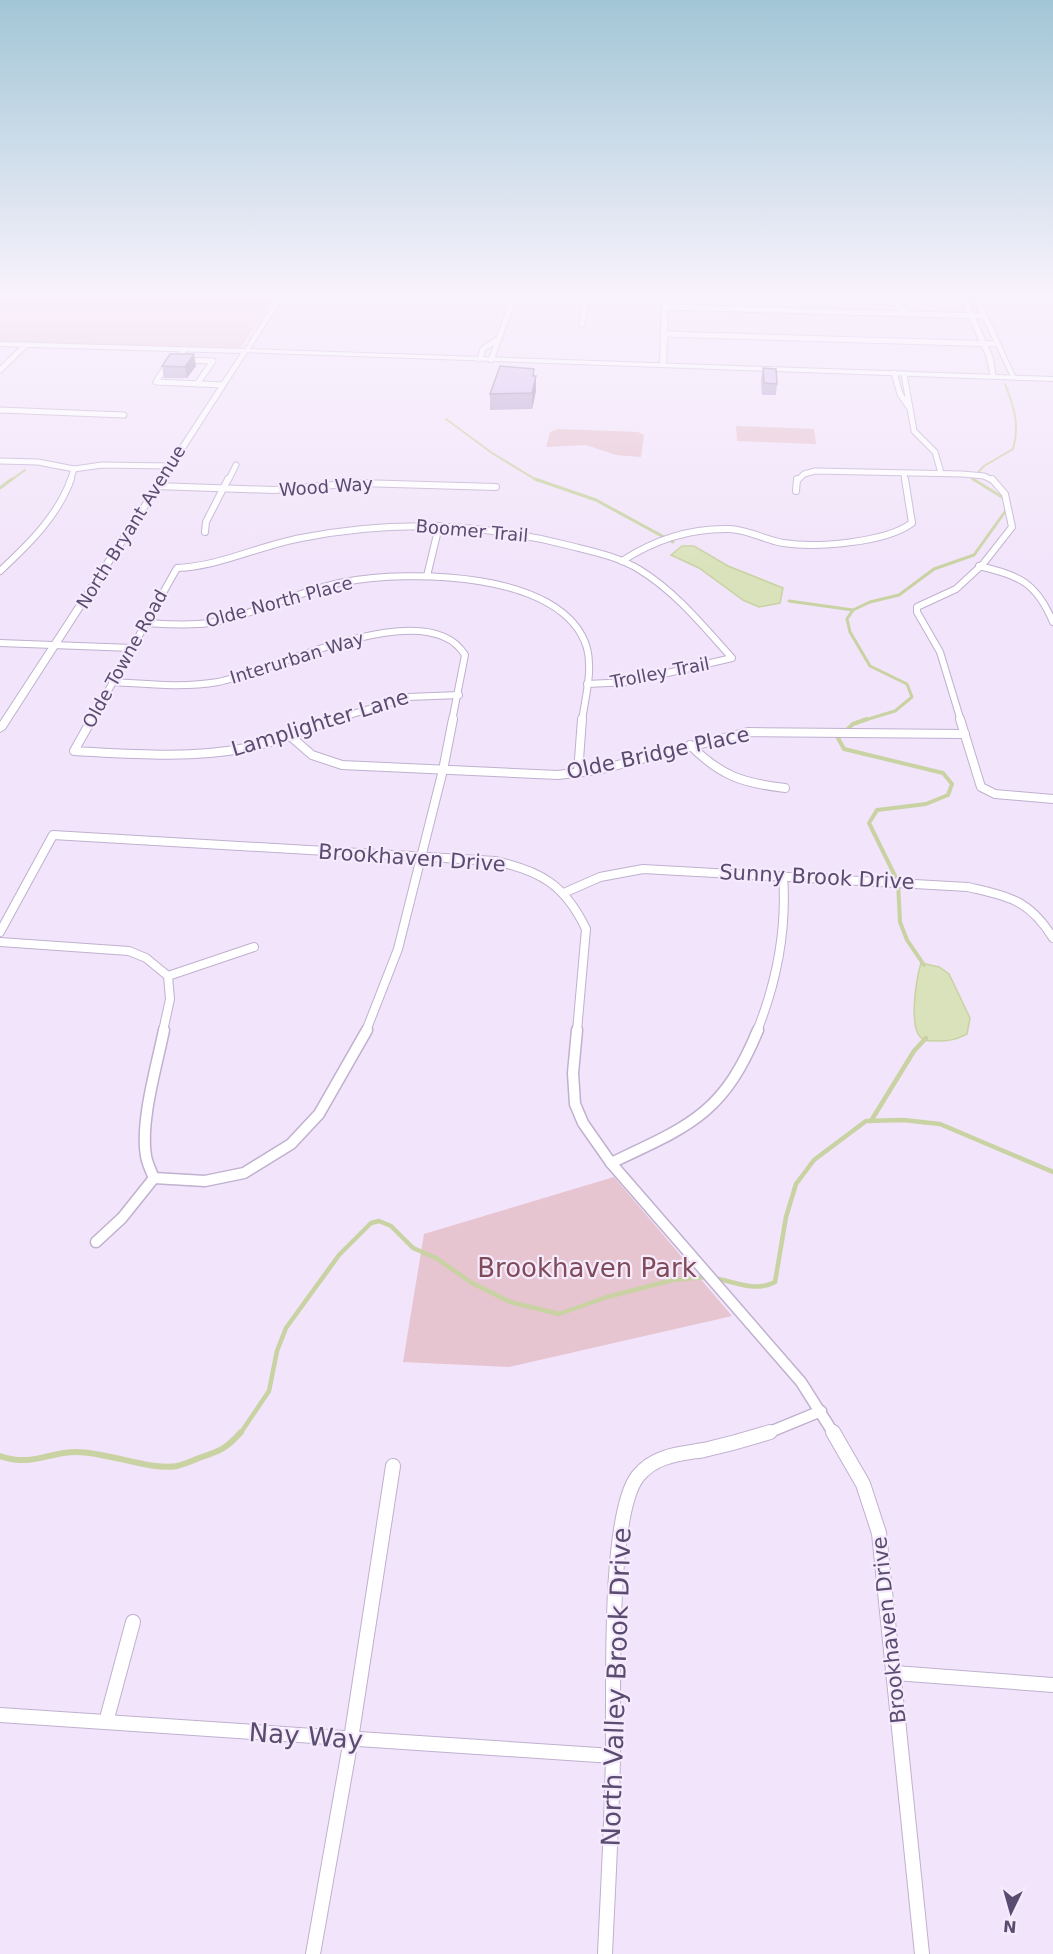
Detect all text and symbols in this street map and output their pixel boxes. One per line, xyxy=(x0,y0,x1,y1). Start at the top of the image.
street label: North Bryant Avenue xyxy=(72,441,189,612)
street label: Wood Way xyxy=(278,473,374,500)
street label: Boomer Trail xyxy=(415,515,529,546)
street label: Olde North Place xyxy=(203,572,355,631)
street label: Olde Towne Road xyxy=(78,586,171,731)
street label: Interurban Way xyxy=(227,627,367,688)
street label: Trolley Trail xyxy=(608,653,711,693)
street label: Lamplighter Lane xyxy=(229,685,411,761)
street label: Olde Bridge Place xyxy=(564,722,752,784)
street label: Brookhaven Drive xyxy=(317,839,507,877)
street label: Sunny Brook Drive xyxy=(719,860,915,894)
park label: Brookhaven Park xyxy=(477,1253,697,1283)
street label: North Valley Brook Drive xyxy=(595,1527,637,1847)
street label: Brookhaven Drive xyxy=(867,1535,911,1725)
street label: Nay Way xyxy=(248,1717,364,1755)
north arrow xyxy=(981,1882,1041,1942)
text: N xyxy=(1002,1916,1017,1936)

